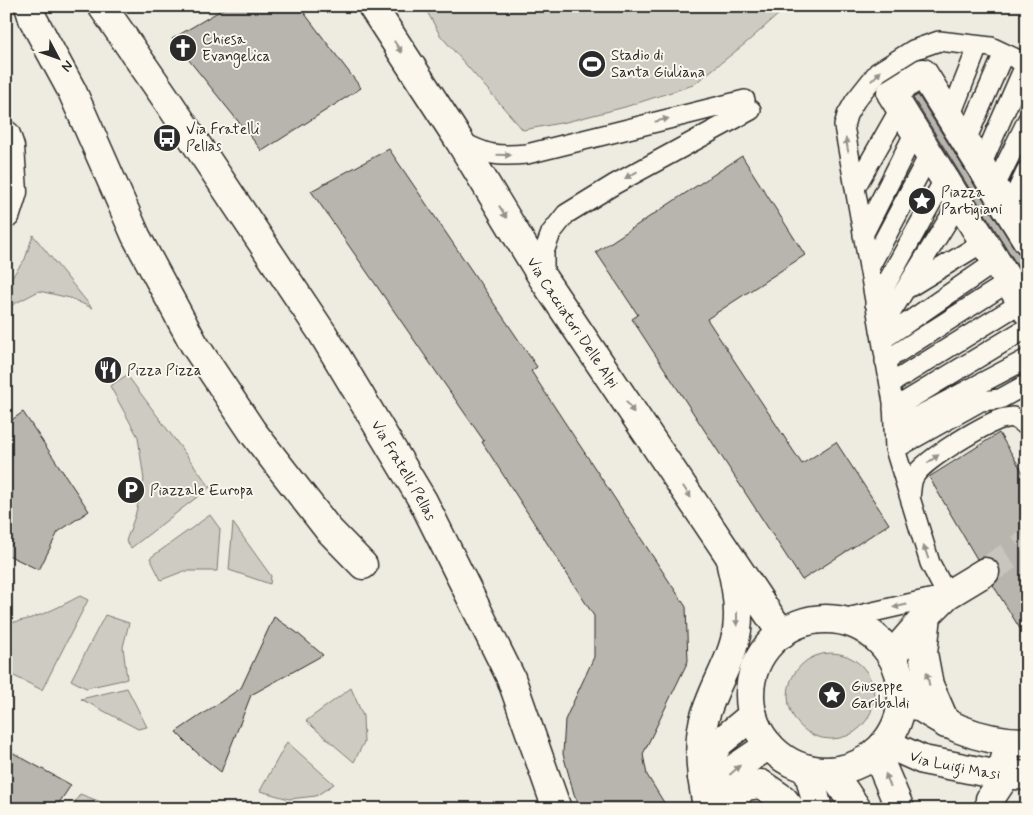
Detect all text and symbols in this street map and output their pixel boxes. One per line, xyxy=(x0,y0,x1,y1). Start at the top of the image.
place label: Chiesa Evangelica xyxy=(202,30,271,68)
north arrow xyxy=(32,32,82,82)
church icon: Chiesa Evangelica xyxy=(168,33,198,63)
one-way arrow xyxy=(394,41,403,54)
place label: Stadio di Santa Giuliana xyxy=(611,46,705,83)
sports icon: Stadio di Santa Giuliana xyxy=(577,49,607,79)
text: N xyxy=(57,56,77,75)
one-way arrow xyxy=(870,71,882,83)
one-way arrow xyxy=(655,116,670,124)
place label: Via Fratelli Pellas xyxy=(186,120,260,157)
bus stop icon: Via Fratelli Pellas xyxy=(152,123,182,153)
one-way arrow xyxy=(843,137,851,152)
one-way arrow xyxy=(497,151,513,159)
one-way arrow xyxy=(624,171,639,179)
place label: Piazza Partigiani xyxy=(941,183,1002,220)
place icon: Piazza Partigiani xyxy=(907,186,937,216)
one-way arrow xyxy=(498,205,507,218)
street label: Via Cacciatori Delle Alpi xyxy=(522,254,623,392)
restaurant icon: Pizza Pizza xyxy=(93,355,123,385)
place label: Pizza Pizza xyxy=(127,361,202,381)
one-way arrow xyxy=(625,400,635,414)
street label: Via Fratelli Pellas xyxy=(366,417,440,525)
one-way arrow xyxy=(926,454,939,464)
parking icon: Piazzale Europa xyxy=(116,475,146,505)
place label: Piazzale Europa xyxy=(150,481,254,501)
one-way arrow xyxy=(682,486,692,499)
one-way arrow xyxy=(922,544,929,559)
one-way arrow xyxy=(892,602,907,610)
one-way arrow xyxy=(733,612,741,628)
one-way arrow xyxy=(924,672,932,687)
place label: Giuseppe Garibaldi xyxy=(851,677,909,714)
place icon: Giuseppe Garibaldi xyxy=(817,680,847,710)
street label: Via Luigi Masi xyxy=(906,746,1001,785)
one-way arrow xyxy=(728,764,740,776)
one-way arrow xyxy=(884,773,891,788)

